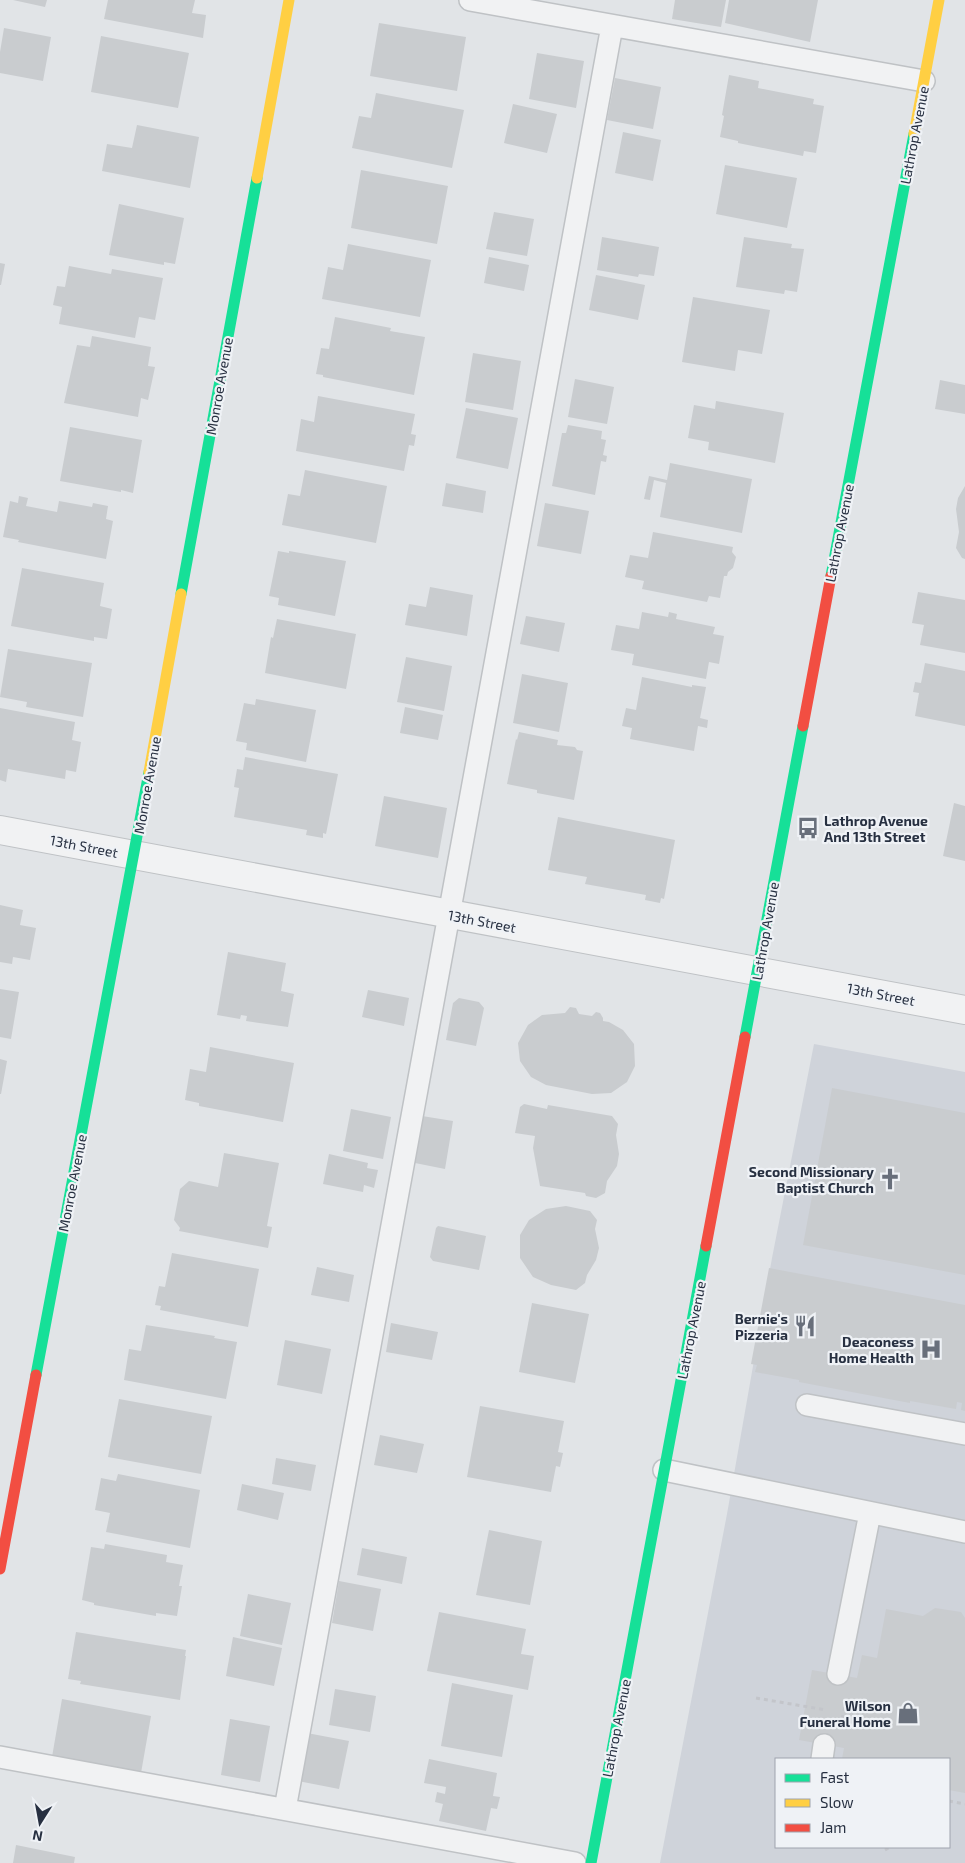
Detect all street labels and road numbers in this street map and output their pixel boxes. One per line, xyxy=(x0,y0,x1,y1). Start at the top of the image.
street label: Lathrop Avenue xyxy=(896,85,932,185)
street label: Monroe Avenue xyxy=(202,336,236,436)
street label: Lathrop Avenue xyxy=(821,483,857,583)
street label: Monroe Avenue xyxy=(130,735,164,835)
street label: 13th Street xyxy=(49,831,119,861)
street label: Lathrop Avenue xyxy=(748,880,782,982)
street label: 13th Street xyxy=(447,906,517,936)
street label: 13th Street xyxy=(846,979,916,1009)
street label: Monroe Avenue xyxy=(54,1133,90,1233)
street label: Lathrop Avenue xyxy=(673,1280,709,1380)
street label: Lathrop Avenue xyxy=(598,1678,634,1778)

